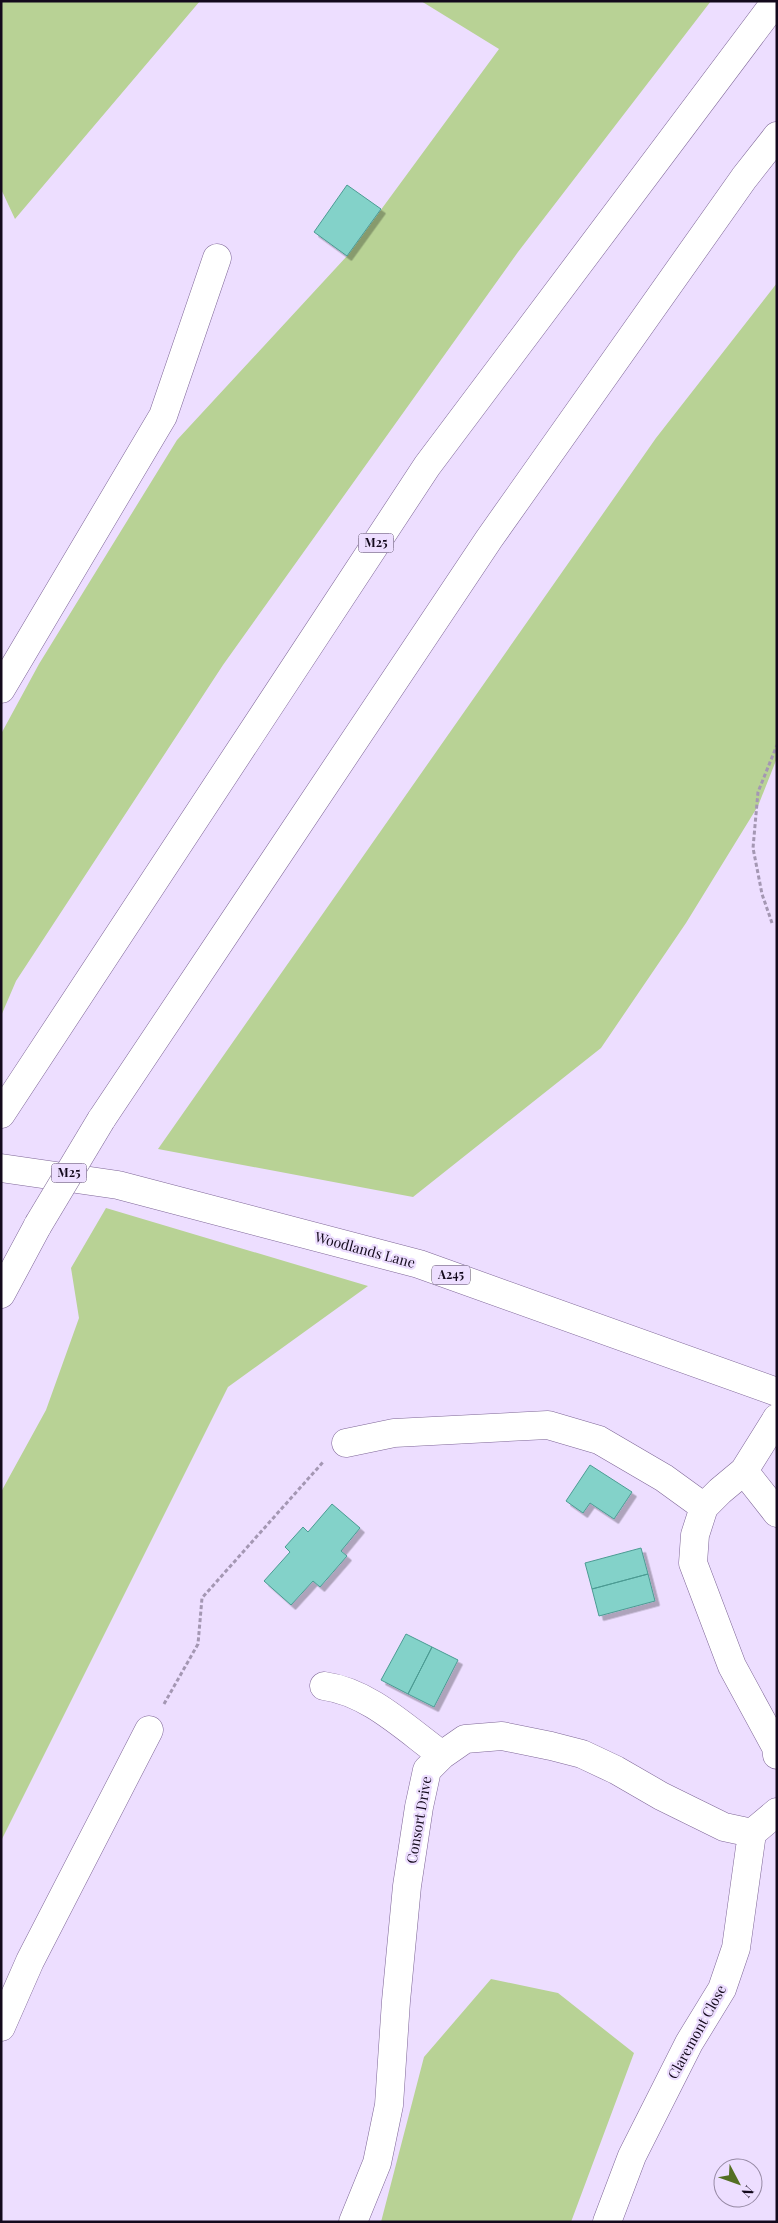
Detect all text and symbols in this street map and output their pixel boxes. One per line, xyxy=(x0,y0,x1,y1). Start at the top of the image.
road number: M25 xyxy=(358,534,394,552)
road number: M25 xyxy=(52,1164,86,1182)
street label: Woodlands Lane xyxy=(312,1227,417,1272)
road number: A245 xyxy=(432,1266,470,1284)
street label: Consort Drive xyxy=(401,1775,436,1865)
street label: Claremont Close xyxy=(663,1981,730,2082)
north arrow xyxy=(713,2158,763,2208)
text: N xyxy=(738,2182,759,2202)

